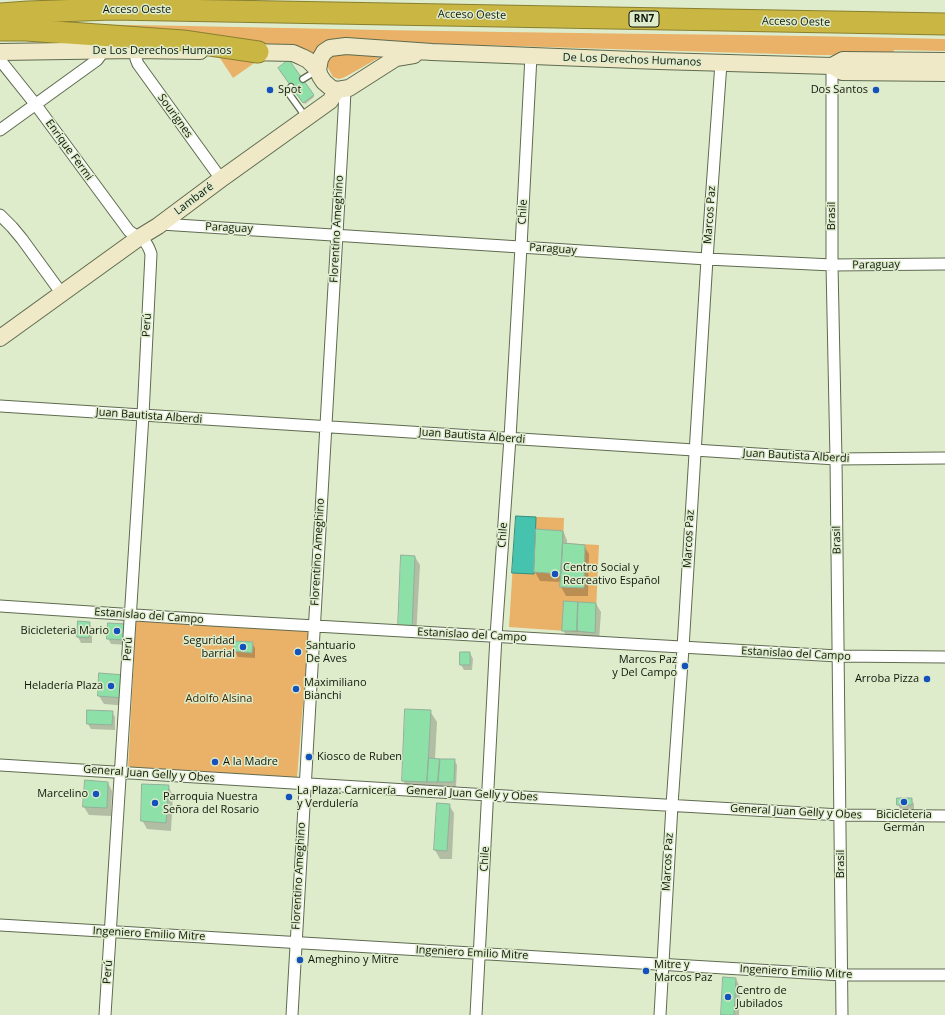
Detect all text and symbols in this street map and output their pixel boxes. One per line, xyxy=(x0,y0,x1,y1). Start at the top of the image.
street label: Acceso Oeste xyxy=(103,3,171,17)
street label: Acceso Oeste xyxy=(438,8,506,22)
road number: RN7 xyxy=(629,11,659,27)
street label: Acceso Oeste xyxy=(762,15,830,29)
street label: De Los Derechos Humanos xyxy=(93,44,231,58)
street label: De Los Derechos Humanos xyxy=(562,51,702,69)
place label: Spot xyxy=(278,83,301,97)
place label: Dos Santos xyxy=(811,83,868,97)
marker: Spot xyxy=(265,85,275,95)
marker: Dos Santos xyxy=(871,85,881,95)
street label: Sourignes xyxy=(155,92,195,140)
street label: Enrique Fermi xyxy=(43,117,95,183)
street label: Florentino Ameghino xyxy=(328,175,346,283)
street label: Lambaré xyxy=(172,180,216,218)
street label: Marcos Paz xyxy=(701,185,719,245)
street label: Chile xyxy=(516,199,530,225)
street label: Brasil xyxy=(825,202,839,230)
street label: Paraguay xyxy=(205,220,253,236)
street label: Paraguay xyxy=(529,241,577,257)
street label: Paraguay xyxy=(852,258,900,272)
street label: Perú xyxy=(140,313,154,337)
street label: Juan Bautista Alberdi xyxy=(95,406,203,426)
street label: Juan Bautista Alberdi xyxy=(418,426,526,446)
street label: Juan Bautista Alberdi xyxy=(742,447,850,465)
street label: Florentino Ameghino xyxy=(309,498,327,606)
street label: Marcos Paz xyxy=(681,510,697,568)
street label: Chile xyxy=(496,522,510,548)
street label: Brasil xyxy=(830,526,844,554)
place label: Centro Social y Recreativo Español xyxy=(563,561,660,587)
marker: Centro Social y Recreativo Español xyxy=(550,569,560,579)
street label: Estanislao del Campo xyxy=(94,606,204,626)
place label: Bicicleteria Mario xyxy=(21,624,109,638)
marker: Bicicleteria Mario xyxy=(112,626,122,636)
street label: Estanislao del Campo xyxy=(417,626,527,644)
place label: Seguridad barrial xyxy=(183,634,235,660)
street label: Perú xyxy=(121,637,135,661)
place label: Santuario De Aves xyxy=(306,639,356,665)
marker: Seguridad barrial xyxy=(238,642,248,652)
street label: Estanislao del Campo xyxy=(741,645,851,663)
marker: Santuario De Aves xyxy=(293,647,303,657)
place label: Marcos Paz y Del Campo xyxy=(612,653,677,679)
marker: Marcos Paz y Del Campo xyxy=(680,661,690,671)
place label: Arroba Pizza xyxy=(855,672,919,686)
marker: Arroba Pizza xyxy=(922,674,932,684)
place label: Maximiliano Bianchi xyxy=(304,676,367,702)
place label: Heladería Plaza xyxy=(24,679,103,693)
marker: Heladería Plaza xyxy=(106,681,116,691)
marker: Maximiliano Bianchi xyxy=(291,684,301,694)
park label: Adolfo Alsina xyxy=(186,692,252,706)
place label: Kiosco de Ruben xyxy=(317,750,402,764)
marker: Kiosco de Ruben xyxy=(304,752,314,762)
place label: A la Madre xyxy=(223,755,278,769)
marker: A la Madre xyxy=(210,757,220,767)
street label: General Juan Gelly y Obes xyxy=(83,763,215,785)
place label: La Plaza: Carnicería y Verdulería xyxy=(297,784,396,810)
street label: General Juan Gelly y Obes xyxy=(406,784,538,804)
place label: Marcelino xyxy=(37,787,88,801)
marker: Marcelino xyxy=(91,789,101,799)
place label: Parroquia Nuestra Señora del Rosario xyxy=(163,790,259,816)
marker: La Plaza: Carnicería y Verdulería xyxy=(284,792,294,802)
marker: Bicicleteria Germán xyxy=(899,797,909,807)
marker: Parroquia Nuestra Señora del Rosario xyxy=(150,798,160,808)
street label: General Juan Gelly y Obes xyxy=(730,802,862,822)
place label: Bicicleteria Germán xyxy=(876,808,932,834)
street label: Florentino Ameghino xyxy=(290,822,308,930)
street label: Marcos Paz xyxy=(660,833,676,891)
street label: Chile xyxy=(478,846,492,872)
street label: Brasil xyxy=(834,850,848,878)
street label: Ingeniero Emilio Mitre xyxy=(92,924,206,944)
street label: Ingeniero Emilio Mitre xyxy=(415,943,529,963)
place label: Ameghino y Mitre xyxy=(308,953,399,967)
marker: Ameghino y Mitre xyxy=(295,955,305,965)
place label: Mitre y Marcos Paz xyxy=(654,958,712,984)
street label: Perú xyxy=(101,960,115,984)
street label: Ingeniero Emilio Mitre xyxy=(739,962,853,982)
marker: Mitre y Marcos Paz xyxy=(641,966,651,976)
place label: Centro de Jubilados xyxy=(736,984,787,1010)
marker: Centro de Jubilados xyxy=(723,992,733,1002)

